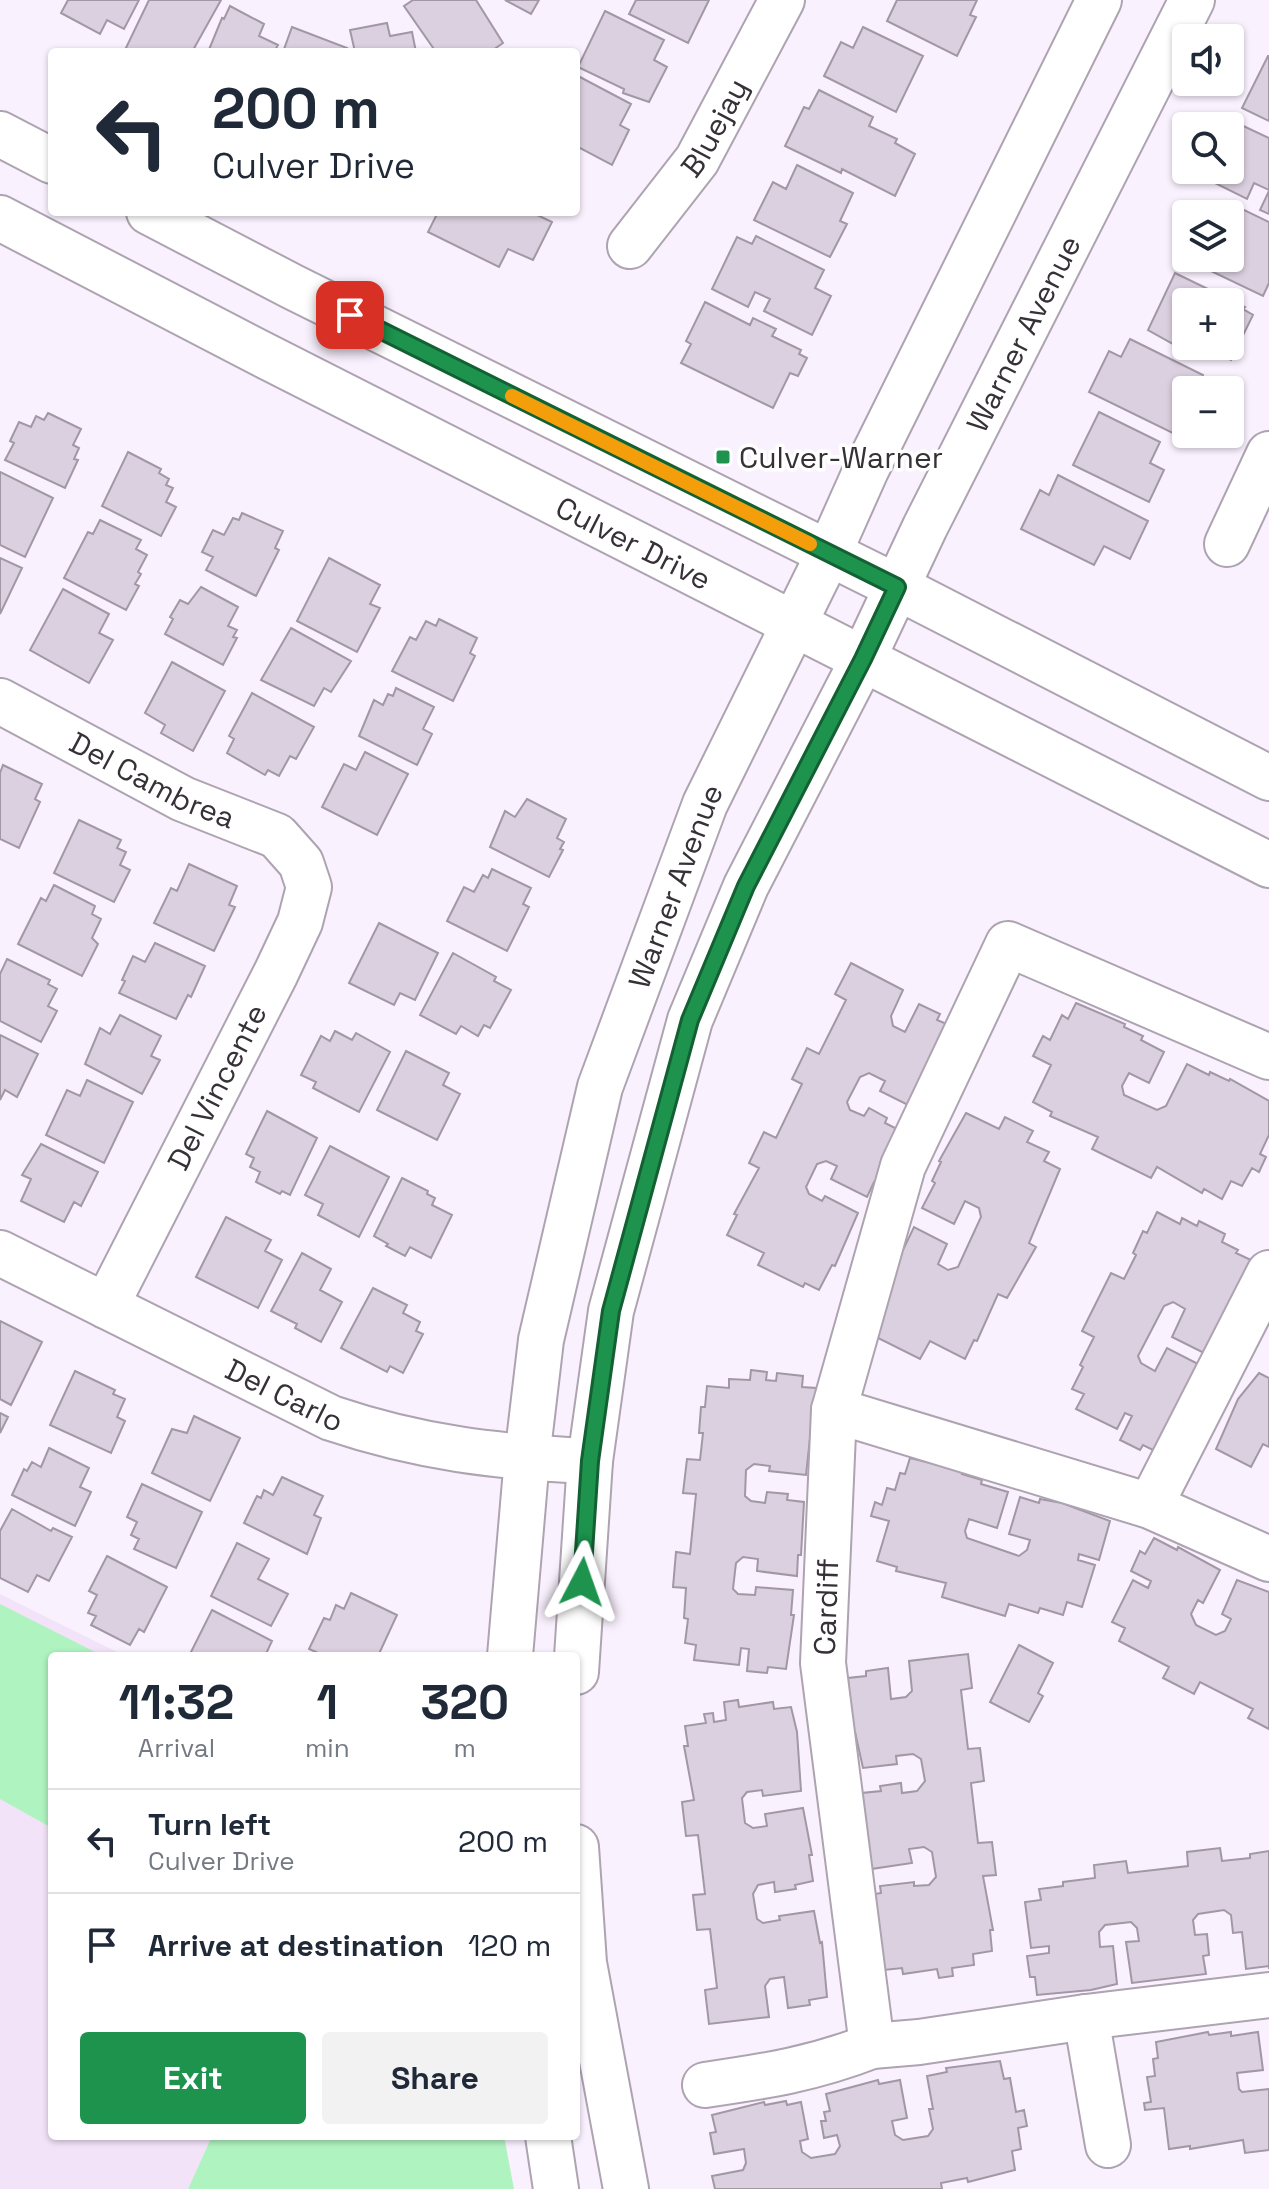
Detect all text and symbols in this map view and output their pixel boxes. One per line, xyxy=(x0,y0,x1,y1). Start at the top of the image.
map controls xyxy=(1172,24,1244,448)
button: sound xyxy=(1172,24,1244,96)
street label: Bluejay xyxy=(672,71,756,185)
text: 200 m xyxy=(212,73,380,144)
icon: left xyxy=(80,80,184,184)
button: search xyxy=(1172,112,1244,184)
text: Culver Drive xyxy=(212,143,415,189)
button: layers xyxy=(1172,200,1244,272)
street label: Warner Avenue xyxy=(957,229,1089,438)
pin xyxy=(316,281,384,349)
button: + xyxy=(1172,288,1244,360)
icon: arrive xyxy=(328,293,372,337)
button: − xyxy=(1172,376,1244,448)
place label: Culver-Warner xyxy=(739,438,943,477)
marker: Culver-Warner xyxy=(714,448,732,466)
street label: Culver Drive xyxy=(549,487,718,598)
street label: Del Cambrea xyxy=(63,722,241,837)
street label: Warner Avenue xyxy=(619,777,732,993)
street label: Del Vincente xyxy=(158,997,276,1177)
street label: Del Carlo xyxy=(219,1349,348,1440)
position arrow xyxy=(540,1540,624,1624)
street label: Cardiff xyxy=(805,1558,847,1656)
text: 11:32 xyxy=(119,1672,234,1733)
text: 1 xyxy=(316,1672,338,1733)
text: 320 xyxy=(420,1672,509,1733)
text: Arrival xyxy=(138,1731,215,1765)
text: min xyxy=(305,1731,350,1765)
text: m xyxy=(454,1731,476,1765)
text: Turn left xyxy=(148,1805,271,1844)
icon: left xyxy=(80,1819,124,1863)
text: 200 m xyxy=(458,1822,548,1861)
text: Culver Drive xyxy=(148,1844,295,1878)
icon: arrive xyxy=(80,1923,124,1967)
text: Arrive at destination xyxy=(148,1926,444,1965)
text: 120 m xyxy=(468,1926,551,1965)
button: Exit xyxy=(80,2032,306,2124)
button: Share xyxy=(322,2032,548,2124)

